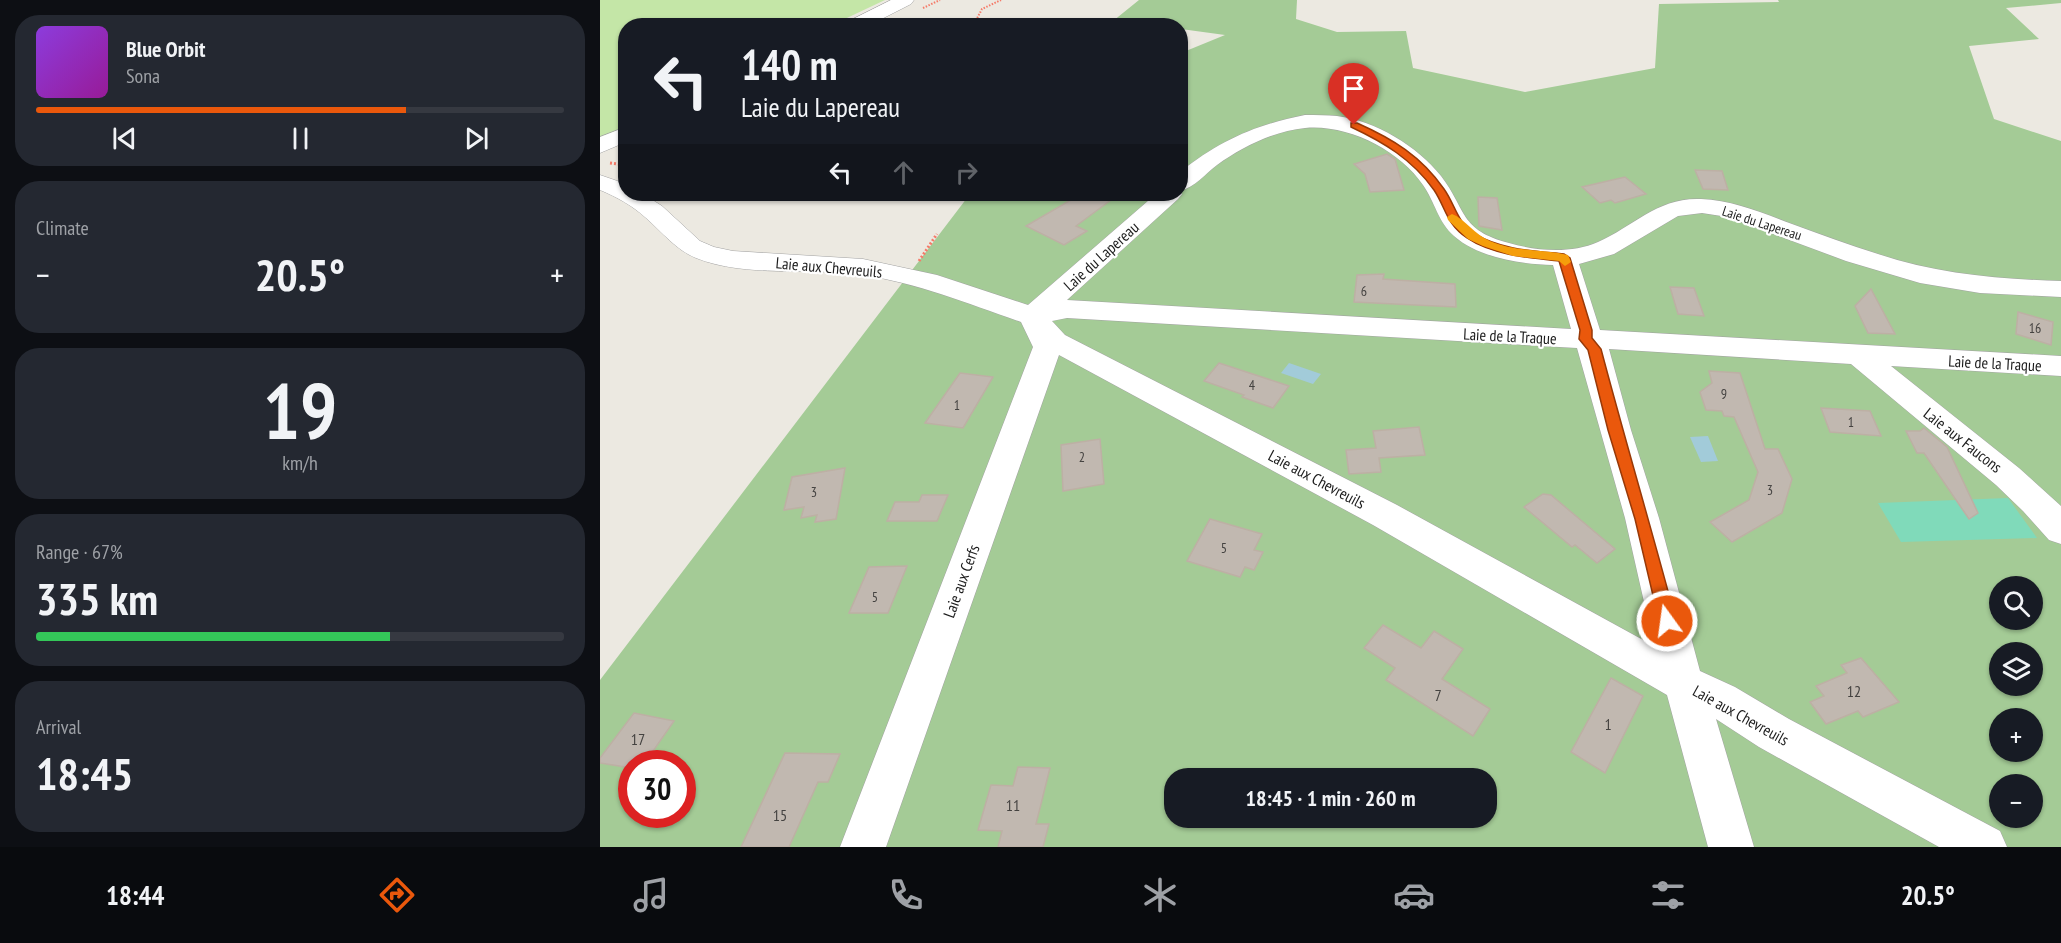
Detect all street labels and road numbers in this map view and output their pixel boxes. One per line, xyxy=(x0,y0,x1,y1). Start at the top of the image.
street label: Laie du Lapereau xyxy=(1720,202,1804,244)
street label: Laie du Lapereau xyxy=(1059,217,1143,295)
street label: Laie aux Chevreuils xyxy=(775,252,883,282)
street label: Laie de la Traque xyxy=(1463,324,1557,348)
street label: Laie de la Traque xyxy=(1948,351,2042,375)
street label: Laie aux Faucons xyxy=(1920,403,2006,477)
street label: Laie aux Chevreuils xyxy=(1265,445,1369,513)
street label: Laie aux Cerfs xyxy=(938,542,984,620)
street label: Laie aux Chevreuils xyxy=(1689,680,1793,750)

